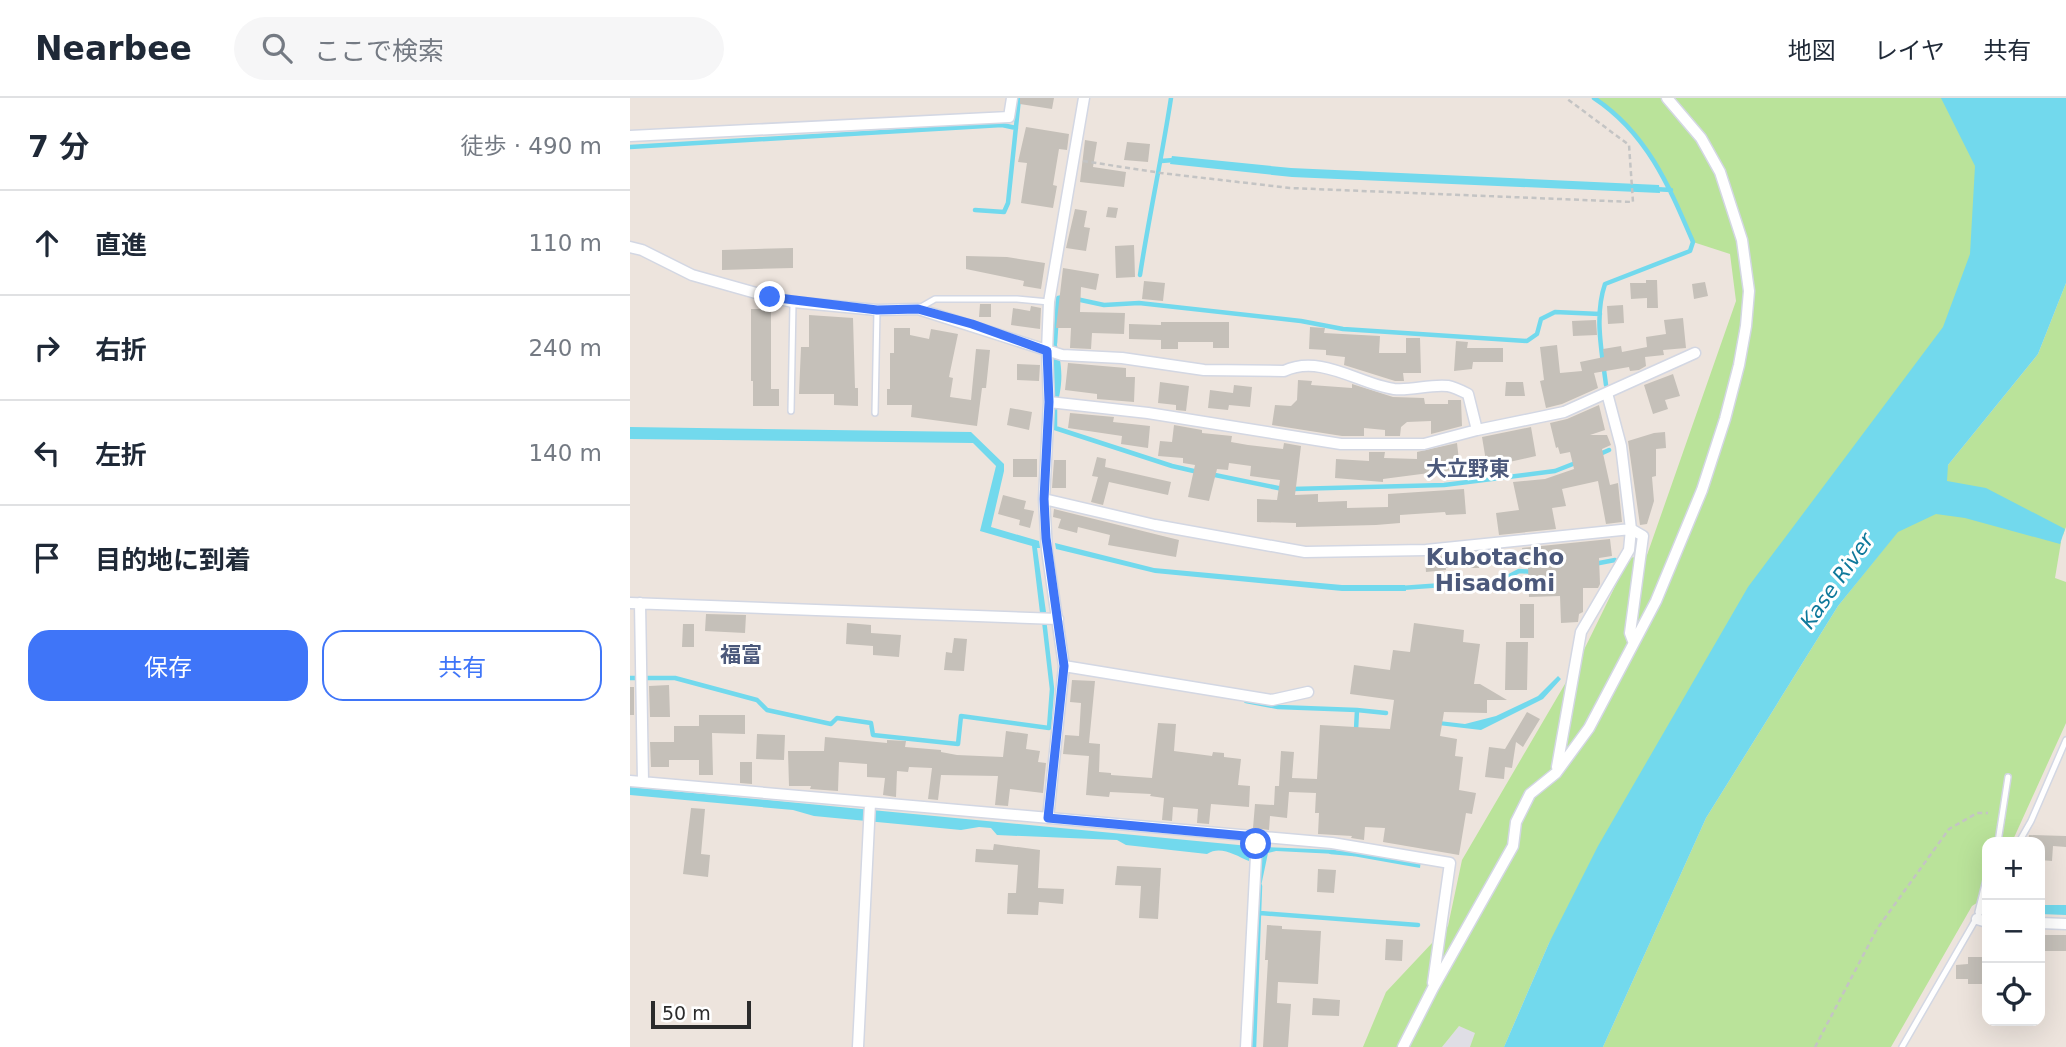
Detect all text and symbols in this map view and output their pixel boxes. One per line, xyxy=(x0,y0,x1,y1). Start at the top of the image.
search box xyxy=(234,17,724,80)
text: Nearbee xyxy=(35,29,192,68)
icon: search xyxy=(258,29,296,67)
text: ここで検索 xyxy=(314,36,444,66)
text: 地図 xyxy=(1788,37,1836,65)
text: レイヤ xyxy=(1874,37,1945,65)
text: 共有 xyxy=(1983,37,2031,65)
text: 7 分 xyxy=(28,129,89,164)
text: 徒歩 · 490 m xyxy=(460,133,602,159)
icon: ahead xyxy=(28,224,66,262)
text: 直進 xyxy=(95,230,147,260)
text: 110 m xyxy=(528,230,602,256)
route end xyxy=(754,281,785,312)
icon: right xyxy=(28,329,66,367)
text: 右折 xyxy=(95,335,147,365)
text: 240 m xyxy=(528,335,602,361)
icon: left xyxy=(28,434,66,472)
text: 左折 xyxy=(95,440,147,470)
text: 140 m xyxy=(528,440,602,466)
district label: 大立野東 xyxy=(1426,457,1510,481)
water label: Kase River xyxy=(1795,528,1879,633)
icon: arrive xyxy=(28,539,66,577)
district label: Kubotacho Hisadomi xyxy=(1426,544,1564,596)
text: 目的地に到着 xyxy=(95,545,251,575)
button: 保存 xyxy=(28,630,308,701)
button: 共有 xyxy=(322,630,602,701)
district label: 福富 xyxy=(720,643,762,667)
route start xyxy=(1240,828,1271,859)
map controls xyxy=(1982,837,2045,1026)
button: + xyxy=(1982,837,2045,900)
button: − xyxy=(1982,900,2045,963)
button: locate xyxy=(1982,963,2045,1026)
scale bar xyxy=(651,998,751,1030)
text: 50 m xyxy=(662,1002,711,1024)

